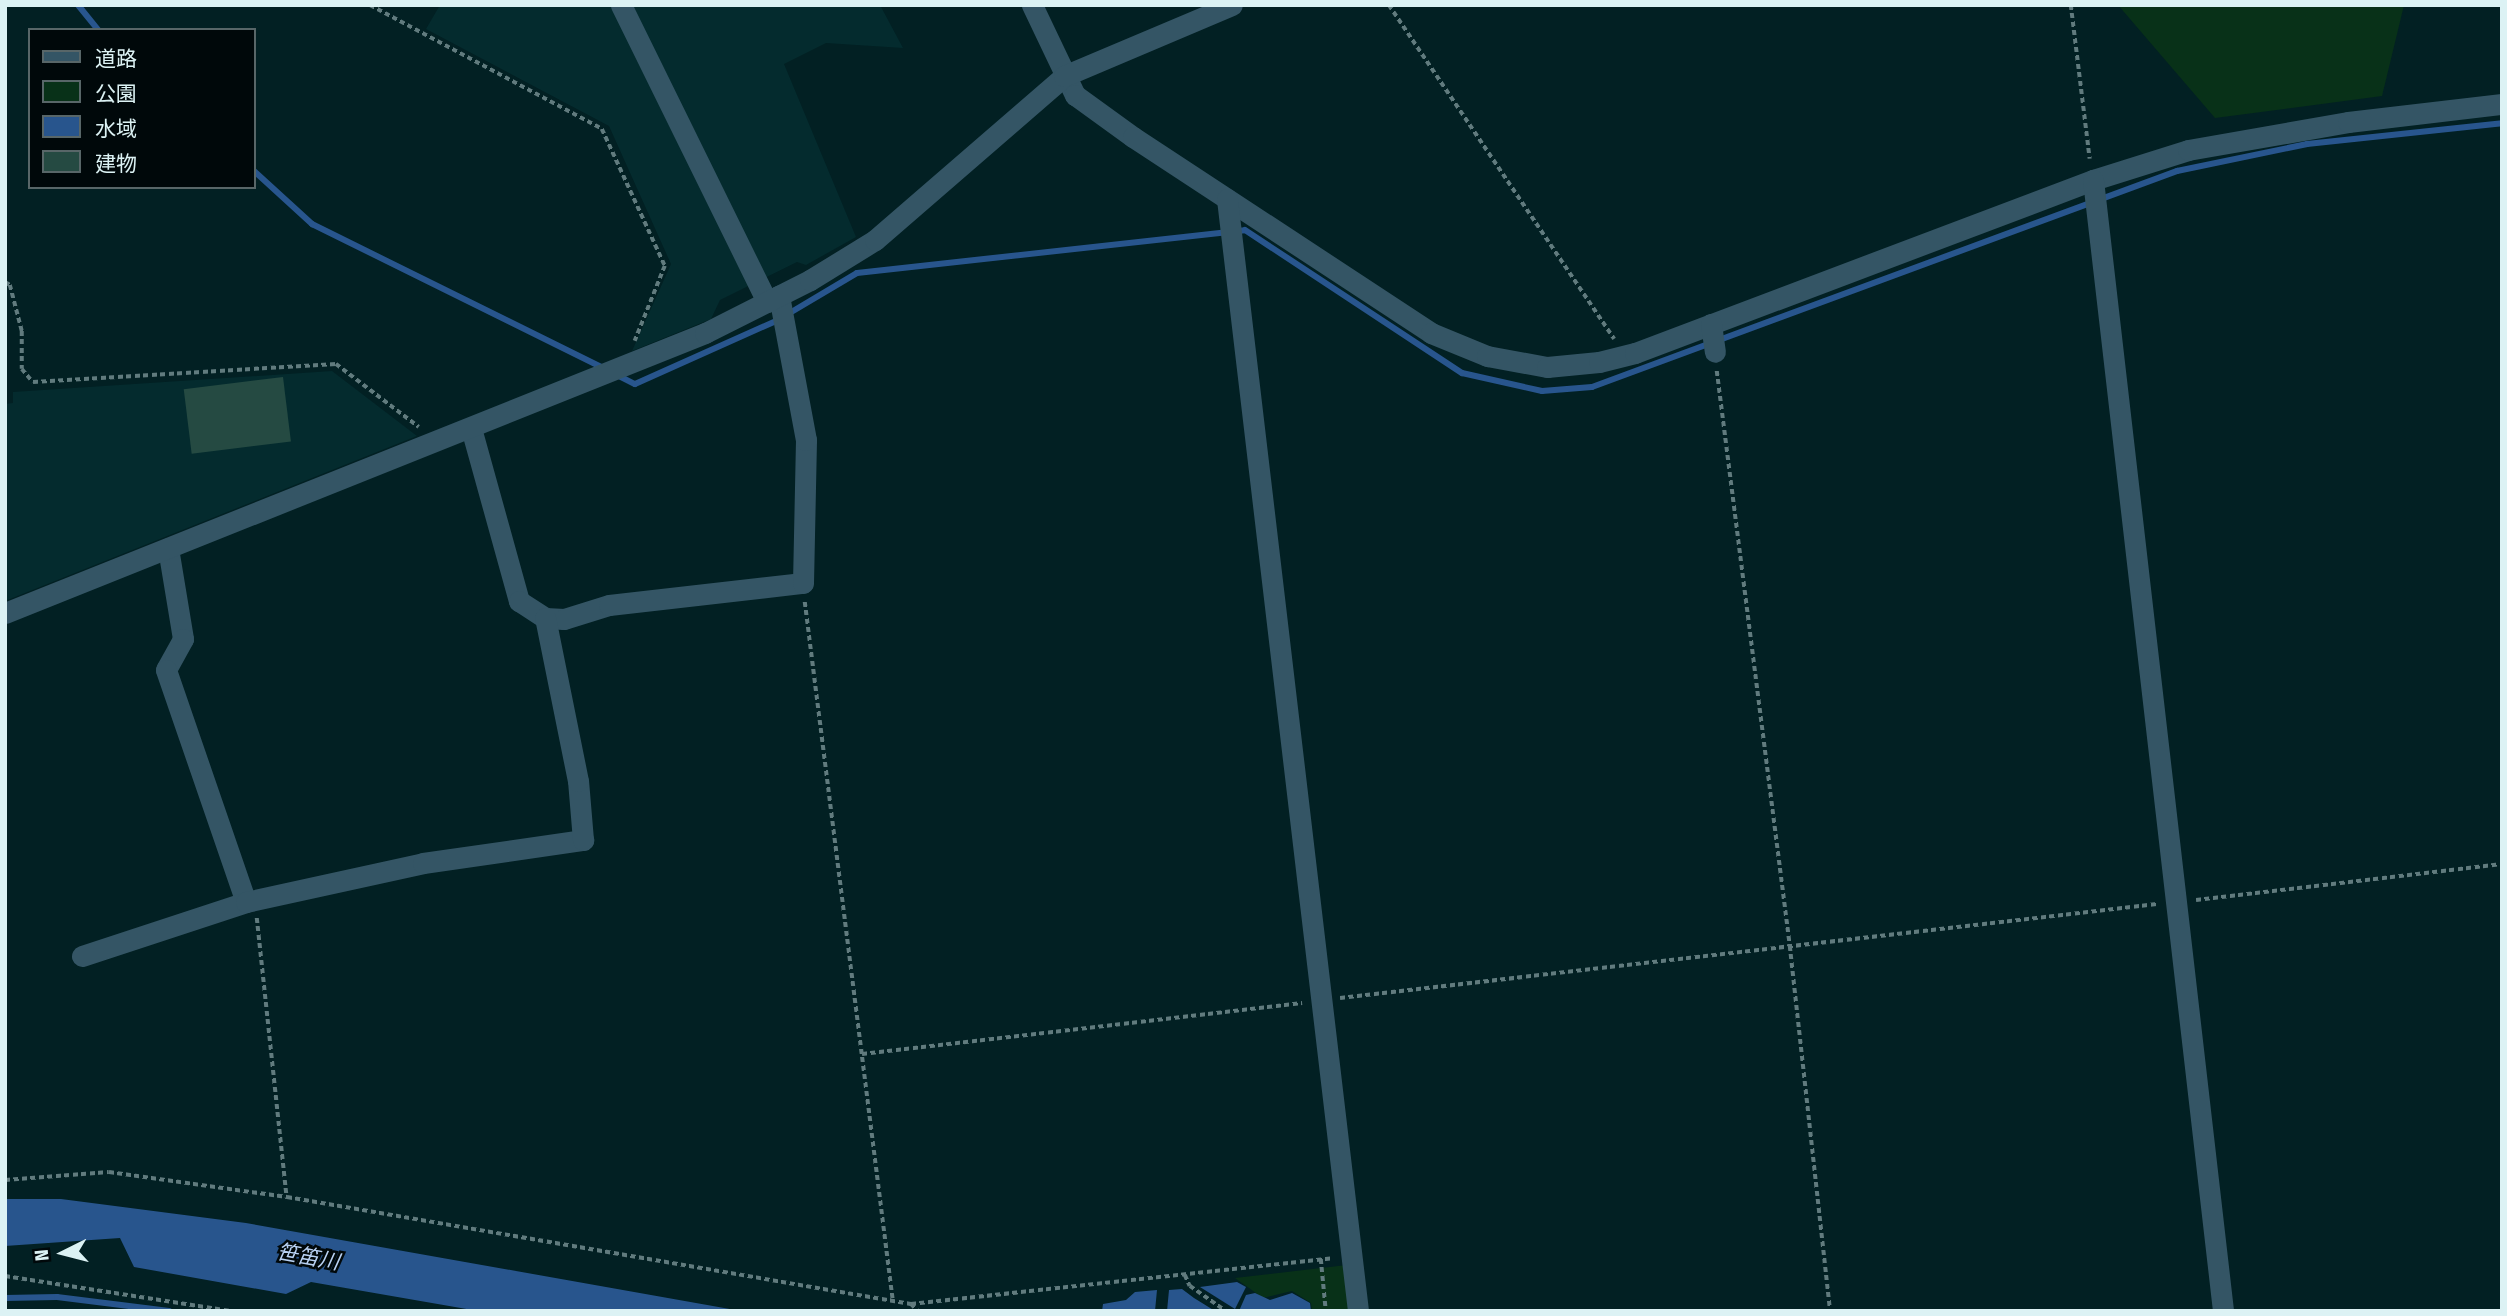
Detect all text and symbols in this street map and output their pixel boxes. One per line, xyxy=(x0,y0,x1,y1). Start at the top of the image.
legend xyxy=(28,28,256,189)
text: 道路 xyxy=(95,46,137,72)
text: 公園 xyxy=(95,81,137,107)
text: 水域 xyxy=(95,116,137,142)
text: 建物 xyxy=(95,151,137,177)
north arrow xyxy=(28,1218,98,1288)
water label: 笹笛川 xyxy=(275,1239,341,1275)
text: N xyxy=(30,1248,54,1262)

